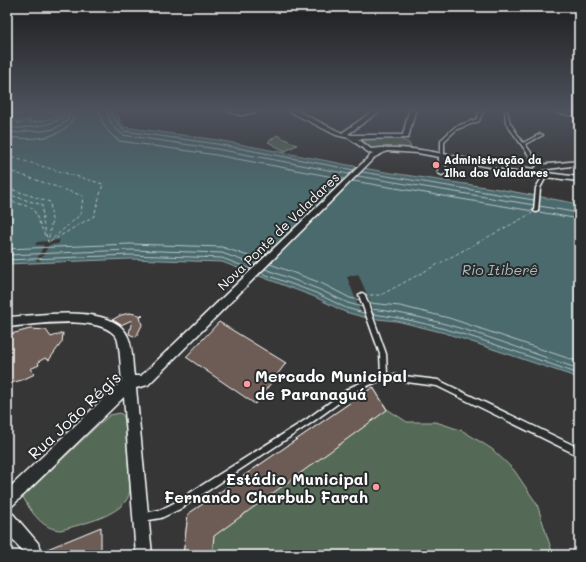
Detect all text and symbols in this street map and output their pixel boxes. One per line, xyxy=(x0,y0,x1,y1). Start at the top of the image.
place label: Administração da Ilha dos Valadares xyxy=(444,152,549,180)
marker: Administração da Ilha dos Valadares xyxy=(431,160,441,170)
street label: Nova Ponte de Valadares xyxy=(214,168,342,294)
water label: Rio Itiberê xyxy=(462,260,538,279)
place label: Mercado Municipal de Paranaguá xyxy=(255,365,407,404)
street label: Rua João Régis xyxy=(23,367,125,463)
marker: Mercado Municipal de Paranaguá xyxy=(242,379,252,389)
place label: Estádio Municipal Fernando Charbub Farah xyxy=(164,468,368,507)
marker: Estádio Municipal Fernando Charbub Farah xyxy=(371,482,381,492)

